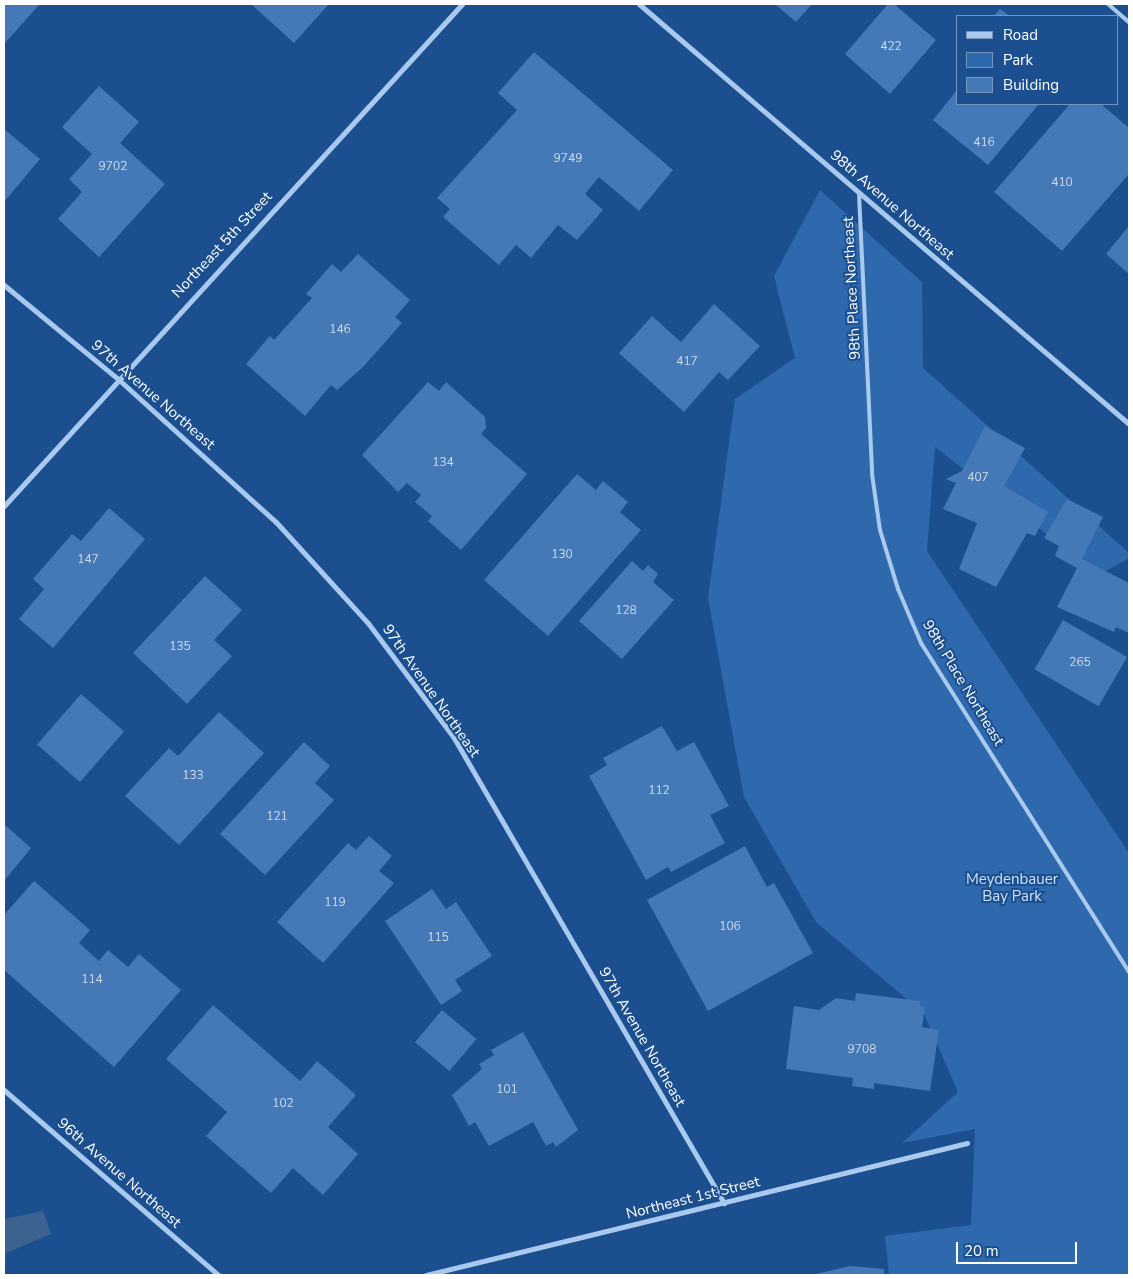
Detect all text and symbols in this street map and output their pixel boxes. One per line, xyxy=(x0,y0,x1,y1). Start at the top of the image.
legend xyxy=(956,15,1118,105)
text: Road xyxy=(1003,25,1038,45)
house number: 422 xyxy=(880,40,902,54)
text: Park xyxy=(1003,50,1033,70)
text: Building xyxy=(1003,75,1059,95)
house number: 416 xyxy=(973,136,995,150)
street label: 98th Avenue Northeast xyxy=(827,146,957,264)
house number: 9749 xyxy=(554,152,582,166)
house number: 9702 xyxy=(99,160,127,174)
house number: 410 xyxy=(1051,176,1073,190)
street label: Northeast 5th Street xyxy=(168,188,276,302)
street label: 98th Place Northeast xyxy=(839,216,865,360)
house number: 146 xyxy=(329,323,351,337)
street label: 97th Avenue Northeast xyxy=(88,336,218,454)
house number: 417 xyxy=(676,355,698,369)
house number: 134 xyxy=(432,456,454,470)
house number: 407 xyxy=(967,471,989,485)
house number: 130 xyxy=(551,548,573,562)
house number: 147 xyxy=(77,553,99,567)
house number: 128 xyxy=(615,604,637,618)
street label: 98th Place Northeast xyxy=(918,617,1008,749)
street label: 97th Avenue Northeast xyxy=(378,621,484,761)
house number: 135 xyxy=(169,640,191,654)
house number: 265 xyxy=(1069,656,1091,670)
house number: 133 xyxy=(182,769,204,783)
house number: 112 xyxy=(648,784,670,798)
house number: 121 xyxy=(266,810,288,824)
park label: Meydenbauer Bay Park xyxy=(966,870,1058,905)
house number: 119 xyxy=(324,896,346,910)
house number: 106 xyxy=(719,920,741,934)
house number: 115 xyxy=(427,931,449,945)
street label: 97th Avenue Northeast xyxy=(595,964,689,1110)
house number: 114 xyxy=(81,973,103,987)
house number: 9708 xyxy=(848,1043,876,1057)
house number: 101 xyxy=(496,1083,518,1097)
house number: 102 xyxy=(272,1097,294,1111)
street label: 96th Avenue Northeast xyxy=(54,1114,184,1232)
street label: Northeast 1st Street xyxy=(624,1173,762,1223)
scale bar xyxy=(958,1232,1079,1264)
text: 20 m xyxy=(964,1241,999,1261)

